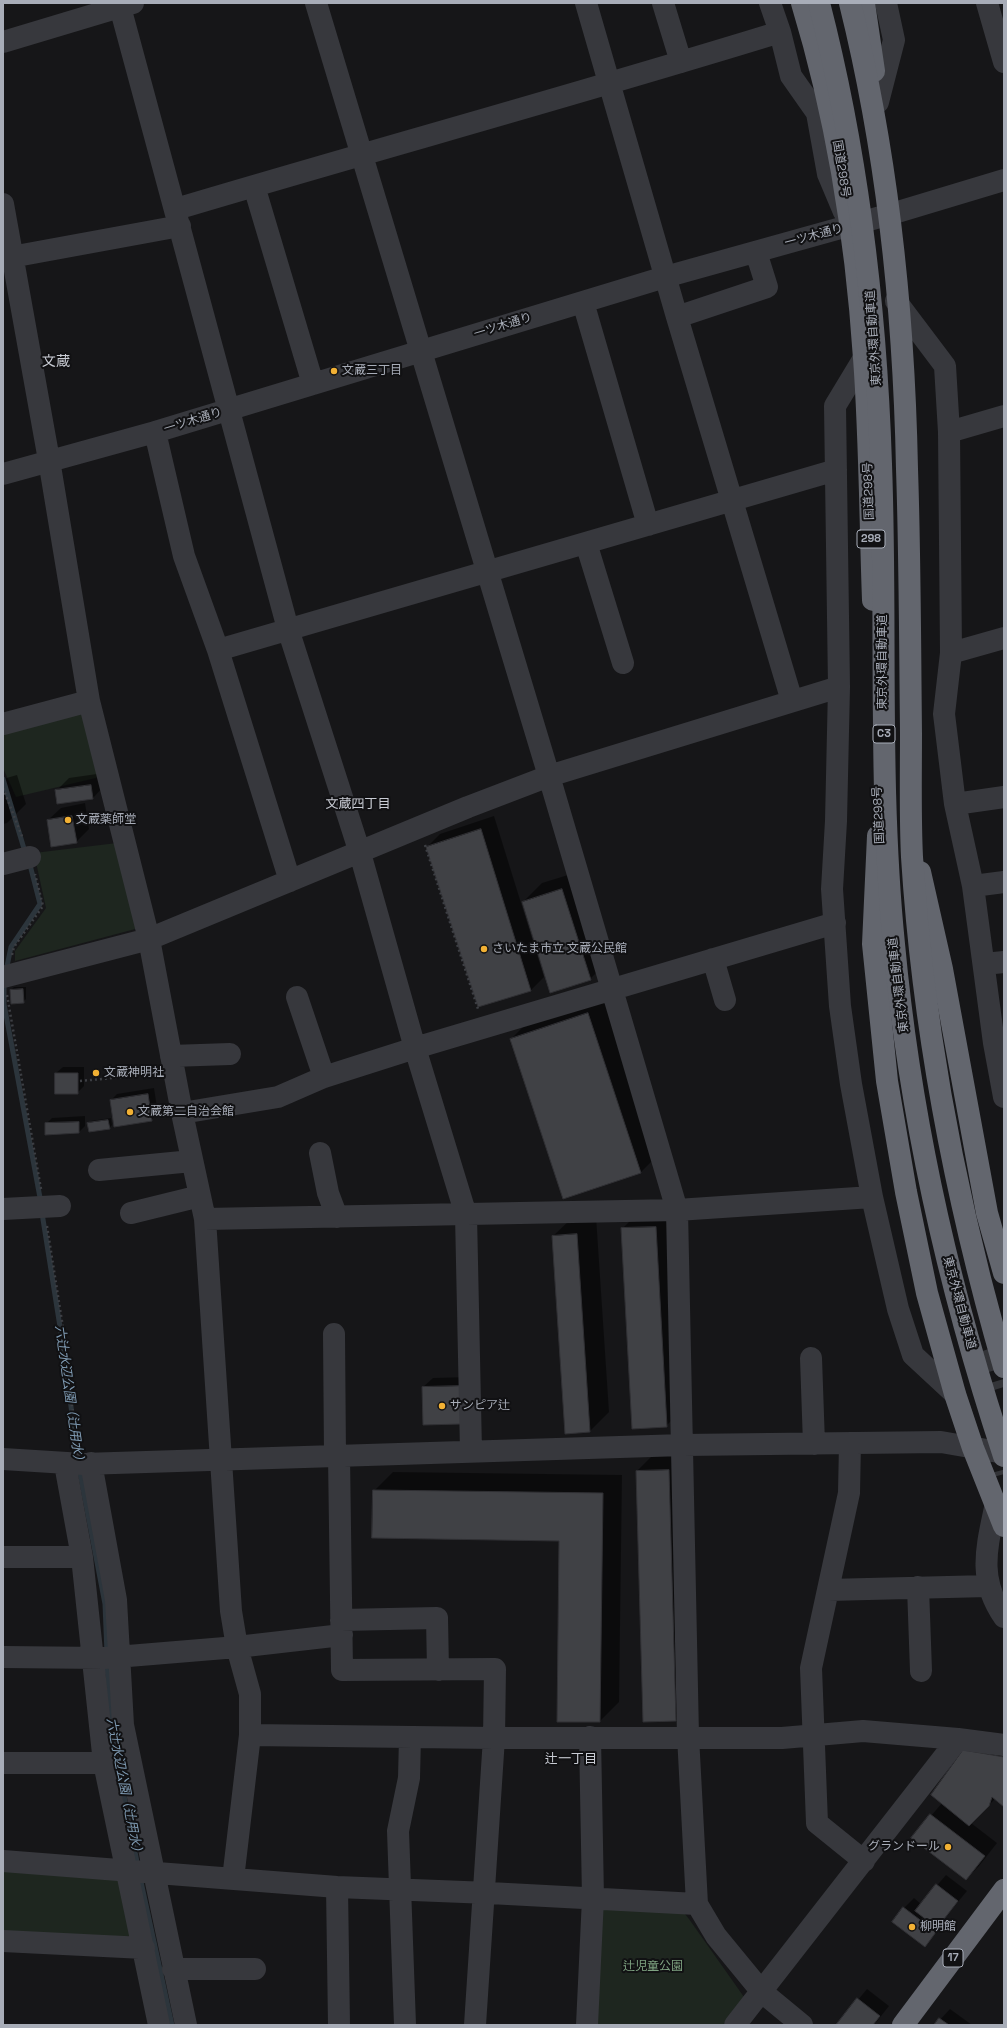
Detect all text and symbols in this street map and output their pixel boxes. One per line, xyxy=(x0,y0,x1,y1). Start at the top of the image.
street label: 国道298号 xyxy=(829,139,853,199)
street label: 一ツ木通り xyxy=(783,221,845,251)
street label: 東京外環自動車道 xyxy=(863,290,885,386)
street label: 一ツ木通り xyxy=(472,310,534,342)
district label: 文蔵 xyxy=(42,354,70,370)
place label: 文蔵三丁目 xyxy=(342,364,402,378)
marker: 文蔵三丁目 xyxy=(329,366,339,376)
street label: 一ツ木通り xyxy=(162,405,224,437)
street label: 国道298号 xyxy=(861,462,877,520)
road number: 298 xyxy=(857,530,885,548)
street label: 東京外環自動車道 xyxy=(876,614,890,710)
road number: C3 xyxy=(873,725,895,743)
street label: 国道298号 xyxy=(870,786,888,844)
district label: 文蔵四丁目 xyxy=(326,796,390,812)
place label: 文蔵薬師堂 xyxy=(76,813,136,827)
marker: 文蔵薬師堂 xyxy=(63,815,73,825)
street label: 東京外環自動車道 xyxy=(886,936,912,1034)
place label: さいたま市立 文蔵公民館 xyxy=(492,942,627,956)
marker: さいたま市立 文蔵公民館 xyxy=(479,944,489,954)
place label: 文蔵神明社 xyxy=(104,1066,164,1080)
marker: 文蔵神明社 xyxy=(91,1068,101,1078)
place label: 文蔵第二自治会館 xyxy=(138,1105,234,1119)
marker: 文蔵第二自治会館 xyxy=(125,1107,135,1117)
street label: 東京外環自動車道 xyxy=(940,1255,978,1351)
water label: 六辻水辺公園（辻用水） xyxy=(51,1324,87,1468)
place label: サンピア辻 xyxy=(450,1399,510,1413)
marker: サンピア辻 xyxy=(437,1401,447,1411)
water label: 六辻水辺公園（辻用水） xyxy=(103,1716,145,1860)
district label: 辻一丁目 xyxy=(545,1751,597,1767)
place label: グランドール xyxy=(868,1840,940,1854)
marker: グランドール xyxy=(943,1842,953,1852)
place label: 柳明館 xyxy=(920,1920,956,1934)
marker: 柳明館 xyxy=(907,1922,917,1932)
road number: 17 xyxy=(943,1949,963,1967)
park label: 辻児童公園 xyxy=(623,1960,683,1974)

